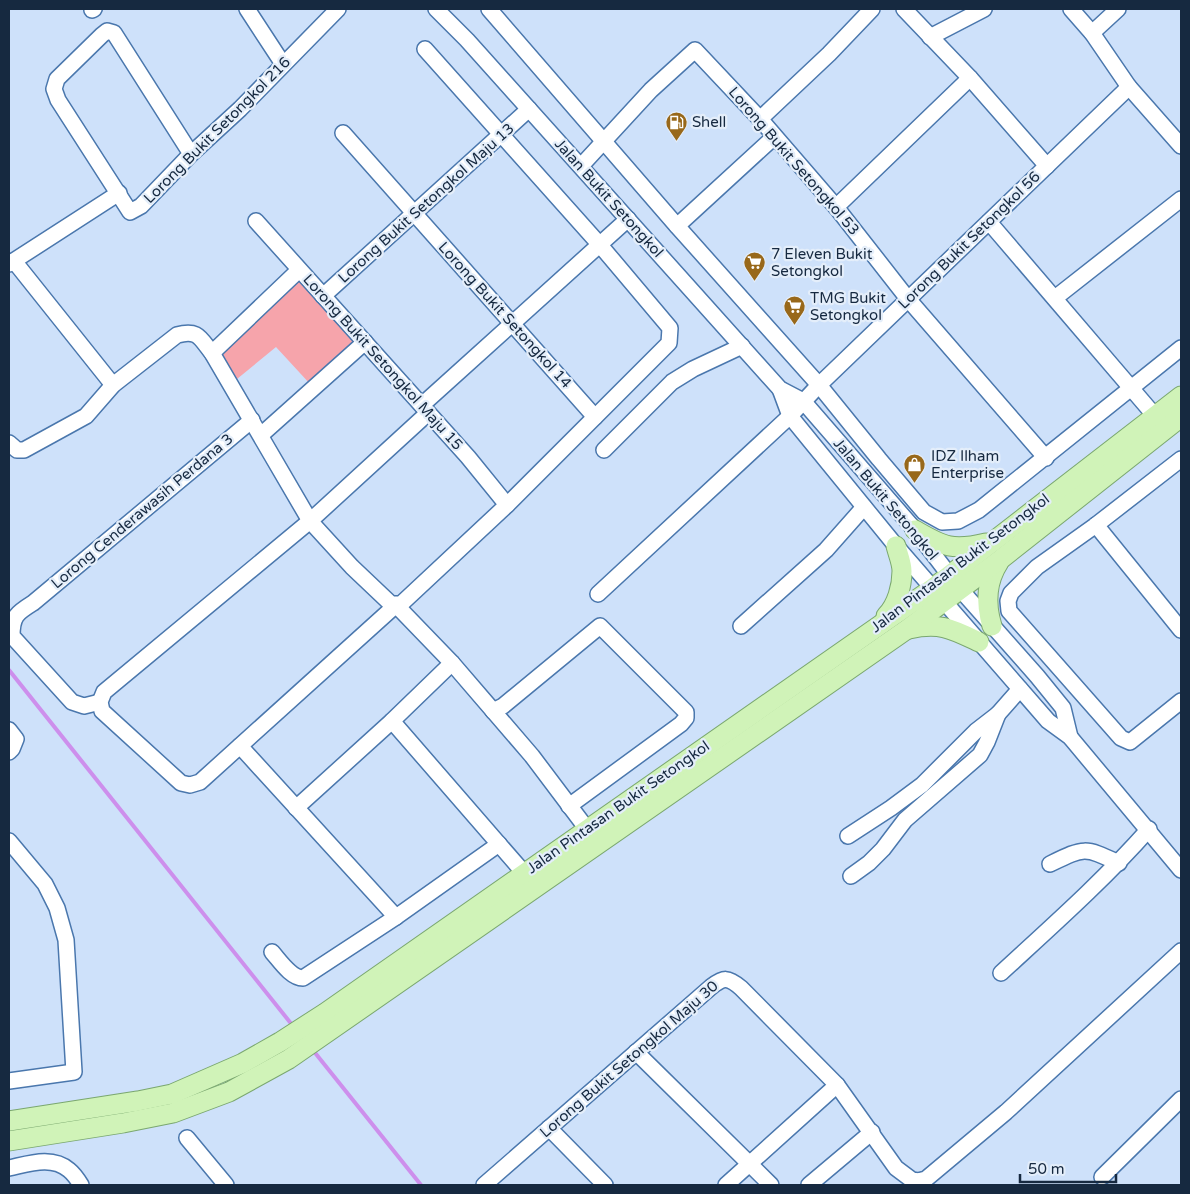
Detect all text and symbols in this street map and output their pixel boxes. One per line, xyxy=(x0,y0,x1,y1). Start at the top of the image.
street label: Lorong Bukit Setongkol 216 xyxy=(140,53,294,207)
street label: Lorong Bukit Setongkol 53 xyxy=(725,83,863,239)
fuel station icon: Shell xyxy=(664,110,688,141)
place label: Shell xyxy=(692,113,726,131)
street label: Lorong Bukit Setongkol Maju 13 xyxy=(334,119,518,287)
street label: Jalan Bukit Setongkol xyxy=(551,135,667,261)
street label: Lorong Bukit Setongkol 56 xyxy=(894,167,1044,313)
street label: Lorong Bukit Setongkol 14 xyxy=(435,238,575,392)
place label: 7 Eleven Bukit Setongkol xyxy=(771,245,873,280)
supermarket icon: 7 Eleven Bukit Setongkol xyxy=(743,251,767,282)
street label: Lorong Bukit Setongkol Maju 15 xyxy=(299,270,467,454)
place label: TMG Bukit Setongkol xyxy=(810,289,886,324)
supermarket icon: TMG Bukit Setongkol xyxy=(782,295,806,326)
street label: Lorong Cenderawasih Perdana 3 xyxy=(48,430,236,592)
street label: Jalan Bukit Setongkol xyxy=(830,434,942,564)
place label: IDZ Ilham Enterprise xyxy=(931,447,1004,482)
shop icon: IDZ Ilham Enterprise xyxy=(903,453,927,484)
street label: Jalan Pintasan Bukit Setongkol xyxy=(867,490,1053,636)
street label: Jalan Pintasan Bukit Setongkol xyxy=(523,737,713,877)
street label: Lorong Bukit Setongkol Maju 30 xyxy=(536,977,722,1141)
scale bar xyxy=(1020,1152,1116,1184)
text: 50 m xyxy=(1028,1160,1065,1178)

